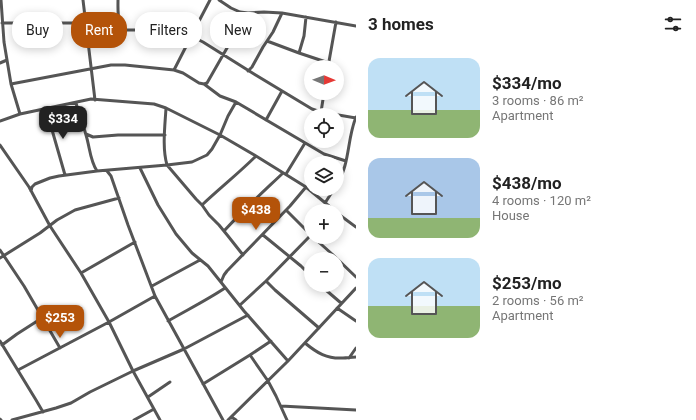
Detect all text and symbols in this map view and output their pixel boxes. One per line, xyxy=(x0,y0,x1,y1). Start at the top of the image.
chip: Buy xyxy=(12,12,63,48)
chip: Rent xyxy=(71,12,127,48)
chip: Filters xyxy=(135,12,202,48)
chip: New xyxy=(210,12,266,48)
icon: filters xyxy=(662,13,684,35)
text: 3 homes xyxy=(368,14,434,34)
north arrow xyxy=(304,60,344,100)
map controls xyxy=(304,60,344,292)
text: $334/mo xyxy=(492,73,562,93)
icon: home xyxy=(400,74,448,122)
text: 3 rooms · 86 m² xyxy=(492,93,584,108)
pin: $334 xyxy=(39,106,87,140)
button: locate xyxy=(304,108,344,148)
text: Apartment xyxy=(492,108,554,123)
text: $334 xyxy=(48,111,78,126)
button: layers xyxy=(304,156,344,196)
text: $438/mo xyxy=(492,173,562,193)
icon: home xyxy=(400,174,448,222)
text: 4 rooms · 120 m² xyxy=(492,193,591,208)
pin: $438 xyxy=(232,197,280,231)
text: $438 xyxy=(241,202,271,217)
button: + xyxy=(304,204,344,244)
text: House xyxy=(492,208,529,223)
button: − xyxy=(304,252,344,292)
text: $253/mo xyxy=(492,273,562,293)
icon: home xyxy=(400,274,448,322)
text: 2 rooms · 56 m² xyxy=(492,293,584,308)
pin: $253 xyxy=(36,305,84,339)
text: Apartment xyxy=(492,308,554,323)
text: $253 xyxy=(45,310,75,325)

